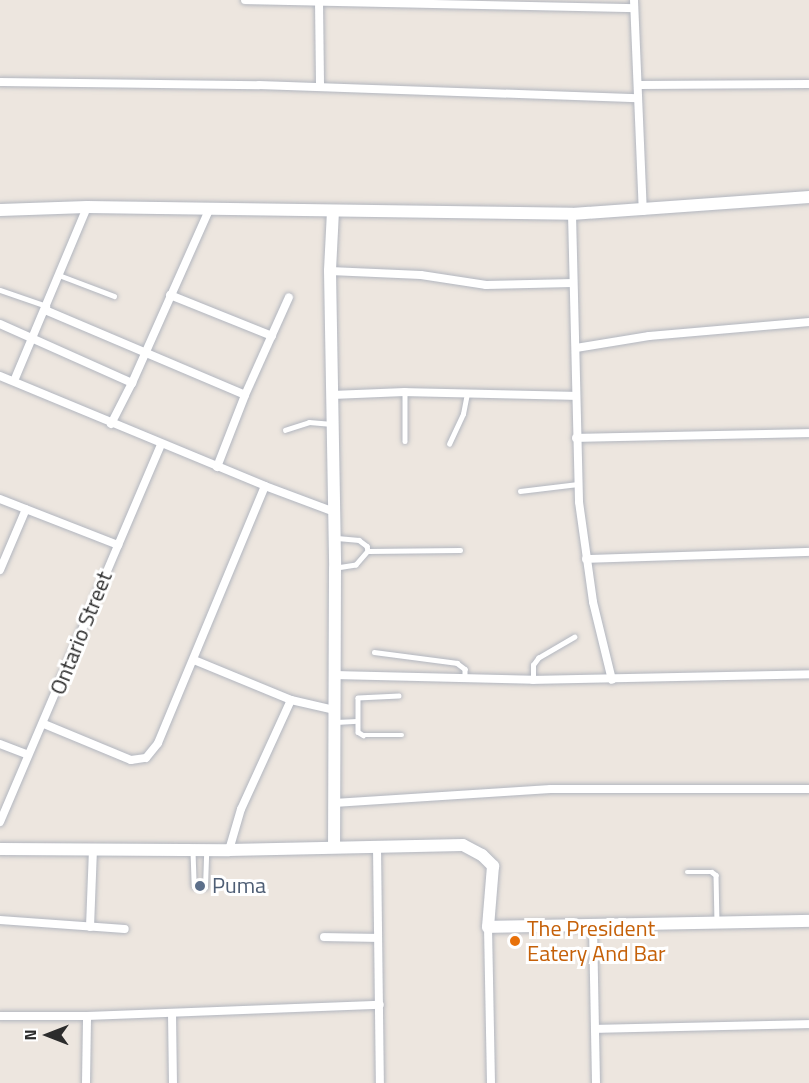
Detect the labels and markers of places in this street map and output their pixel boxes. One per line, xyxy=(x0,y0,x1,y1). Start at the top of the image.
place label: Puma xyxy=(212,873,266,899)
marker: Puma xyxy=(193,879,207,893)
place label: The President Eatery And Bar xyxy=(527,915,666,966)
marker: The President Eatery And Bar xyxy=(508,934,522,948)

